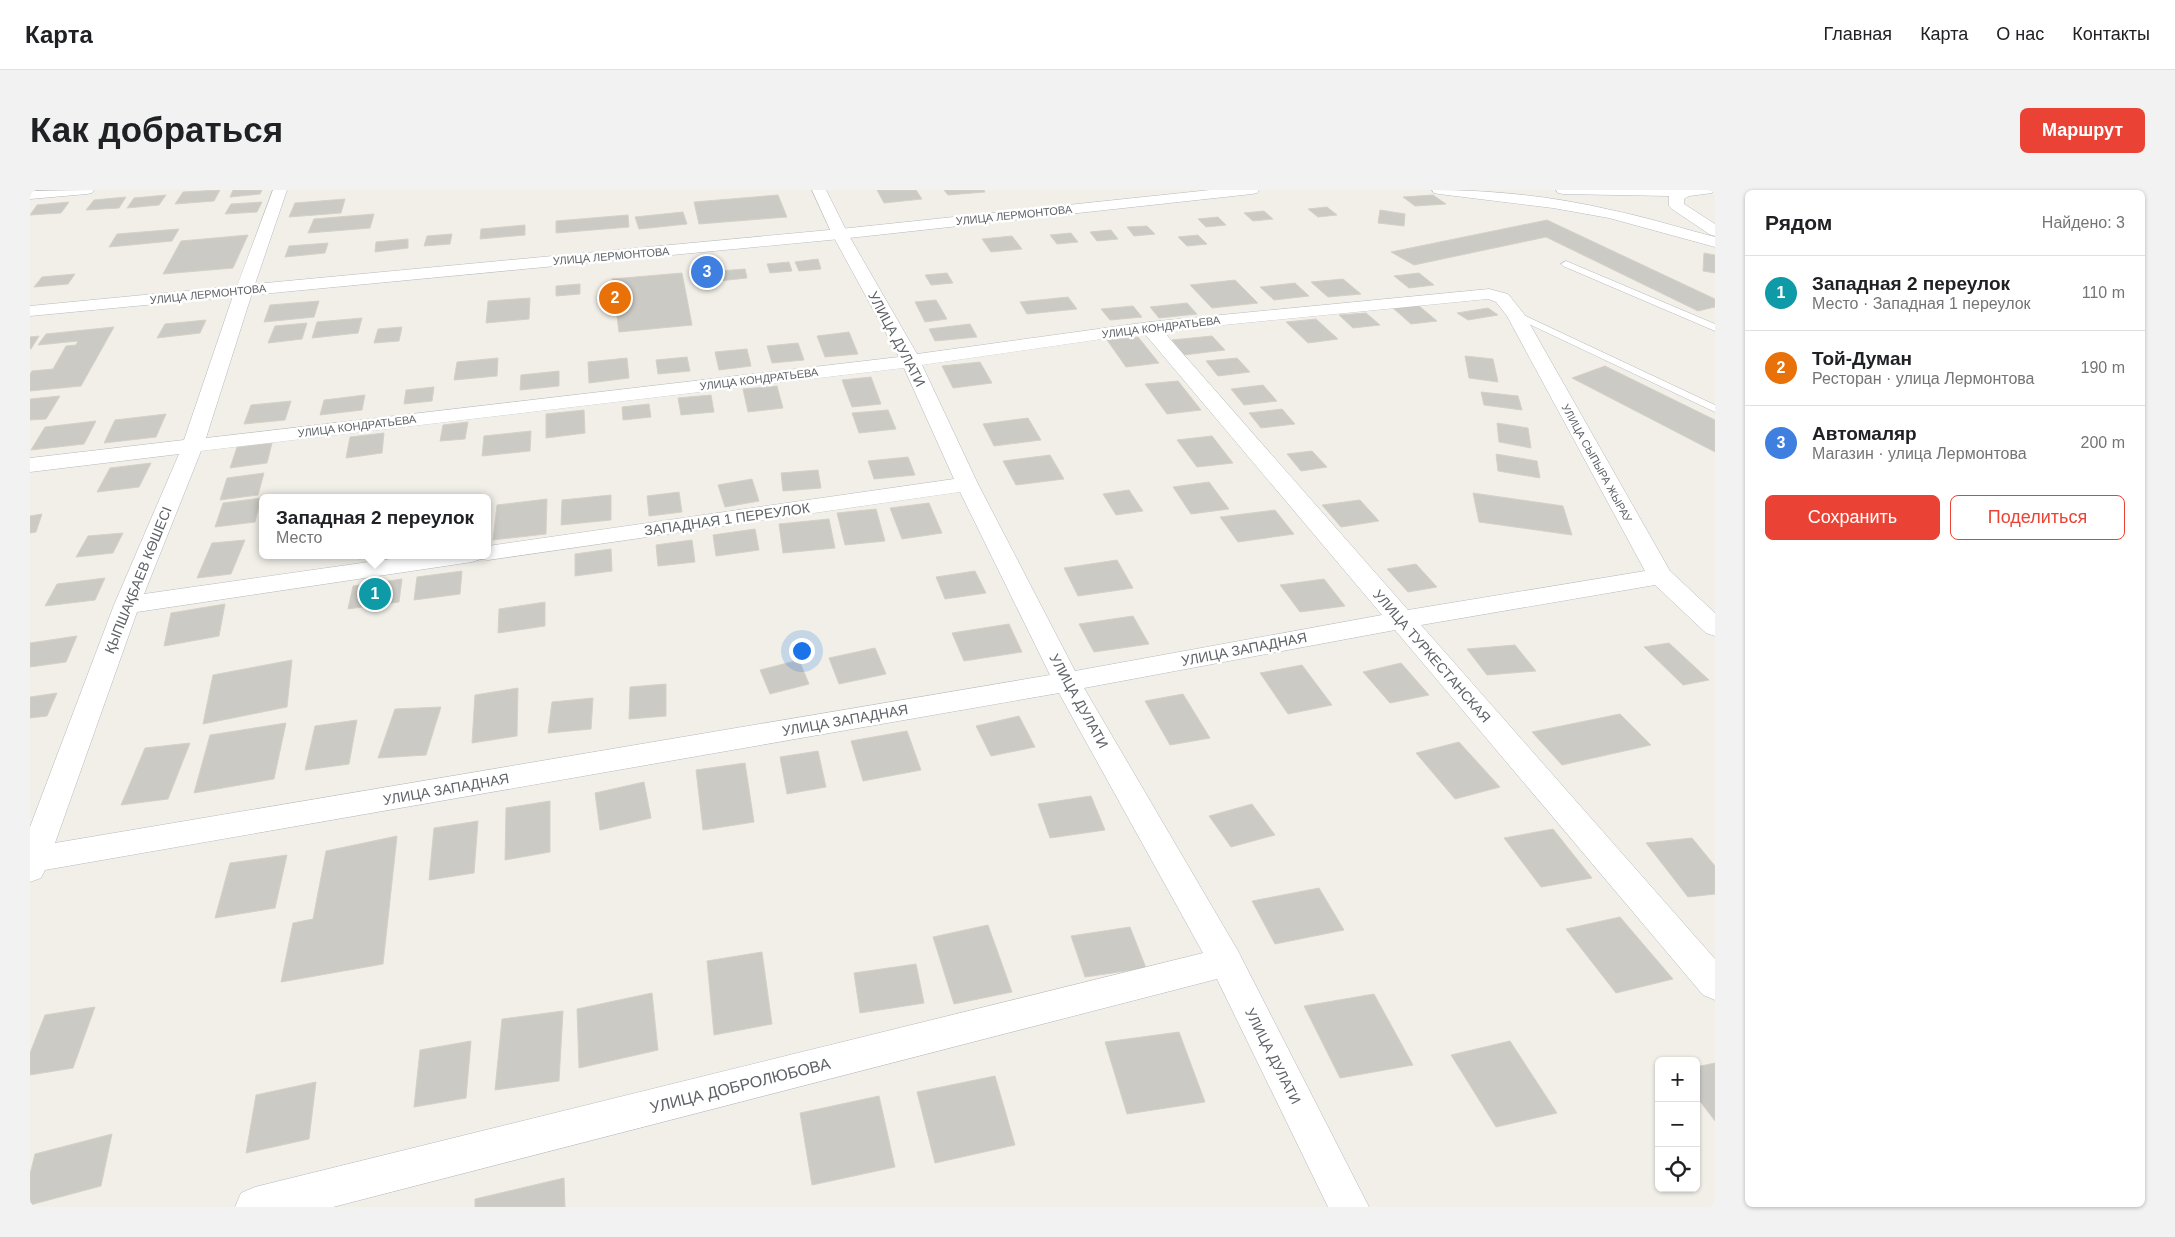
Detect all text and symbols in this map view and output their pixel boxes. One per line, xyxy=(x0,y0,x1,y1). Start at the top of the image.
text: Карта xyxy=(25,21,93,48)
text: Главная xyxy=(1824,24,1892,44)
text: Карта xyxy=(1920,24,1968,44)
text: О нас xyxy=(1996,24,2044,44)
text: Контакты xyxy=(2072,24,2150,44)
button: Маршрут xyxy=(2020,108,2145,153)
text: Как добраться xyxy=(30,110,283,149)
street label: УЛИЦА ЛЕРМОНТОВА xyxy=(955,203,1073,227)
text: Рядом xyxy=(1765,211,1832,234)
text: Найдено: 3 xyxy=(2042,214,2125,231)
street label: УЛИЦА ЛЕРМОНТОВА xyxy=(552,245,670,267)
pin: 3 xyxy=(691,253,723,291)
text: Западная 2 переулок xyxy=(1812,273,2010,294)
pin: 2 xyxy=(599,279,631,317)
street label: УЛИЦА ЛЕРМОНТОВА xyxy=(149,282,267,306)
text: 1 xyxy=(1777,284,1785,301)
text: 110 m xyxy=(2082,284,2125,301)
street label: УЛИЦА ДУЛАТИ xyxy=(865,289,929,389)
text: Место · Западная 1 переулок xyxy=(1812,295,2031,312)
street label: УЛИЦА КОНДРАТЬЕВА xyxy=(1101,314,1222,340)
text: Той-Думан xyxy=(1812,348,1912,369)
text: 2 xyxy=(1777,359,1785,376)
text: 190 m xyxy=(2081,359,2125,376)
street label: УЛИЦА КОНДРАТЬЕВА xyxy=(699,366,820,392)
text: Ресторан · улица Лермонтова xyxy=(1812,370,2035,387)
street label: УЛИЦА СЫПЫРА ЖЫРАУ xyxy=(1560,402,1635,525)
street label: УЛИЦА КОНДРАТЬЕВА xyxy=(297,413,418,439)
text: Автомаляр xyxy=(1812,423,1917,444)
text: 3 xyxy=(1777,434,1785,451)
text: 200 m xyxy=(2081,434,2125,451)
text: Магазин · улица Лермонтова xyxy=(1812,445,2027,462)
popup xyxy=(259,494,491,559)
button: Сохранить xyxy=(1765,495,1940,540)
button: Поделиться xyxy=(1950,495,2125,540)
street label: ЗАПАДНАЯ 1 ПЕРЕУЛОК xyxy=(643,499,812,539)
street label: ҚЫПШАҚБАЕВ КӨШЕСІ xyxy=(101,504,175,656)
text: Западная 2 переулок xyxy=(276,507,474,528)
text: Место xyxy=(276,529,322,546)
pin: 1 xyxy=(359,575,391,613)
street label: УЛИЦА ТУРКЕСТАНСКАЯ xyxy=(1370,586,1494,726)
street label: УЛИЦА ЗАПАДНАЯ xyxy=(1180,629,1308,669)
your location xyxy=(789,638,815,664)
street label: УЛИЦА ДУЛАТИ xyxy=(1046,651,1112,751)
street label: УЛИЦА ЗАПАДНАЯ xyxy=(781,701,909,739)
street label: УЛИЦА ЗАПАДНАЯ xyxy=(382,770,510,808)
street label: УЛИЦА ДУЛАТИ xyxy=(1242,1005,1304,1107)
street label: УЛИЦА ДОБРОЛЮБОВА xyxy=(648,1055,832,1116)
map controls xyxy=(1655,1057,1700,1192)
button: + xyxy=(1655,1057,1700,1102)
button: − xyxy=(1655,1102,1700,1147)
button: locate xyxy=(1655,1147,1700,1192)

